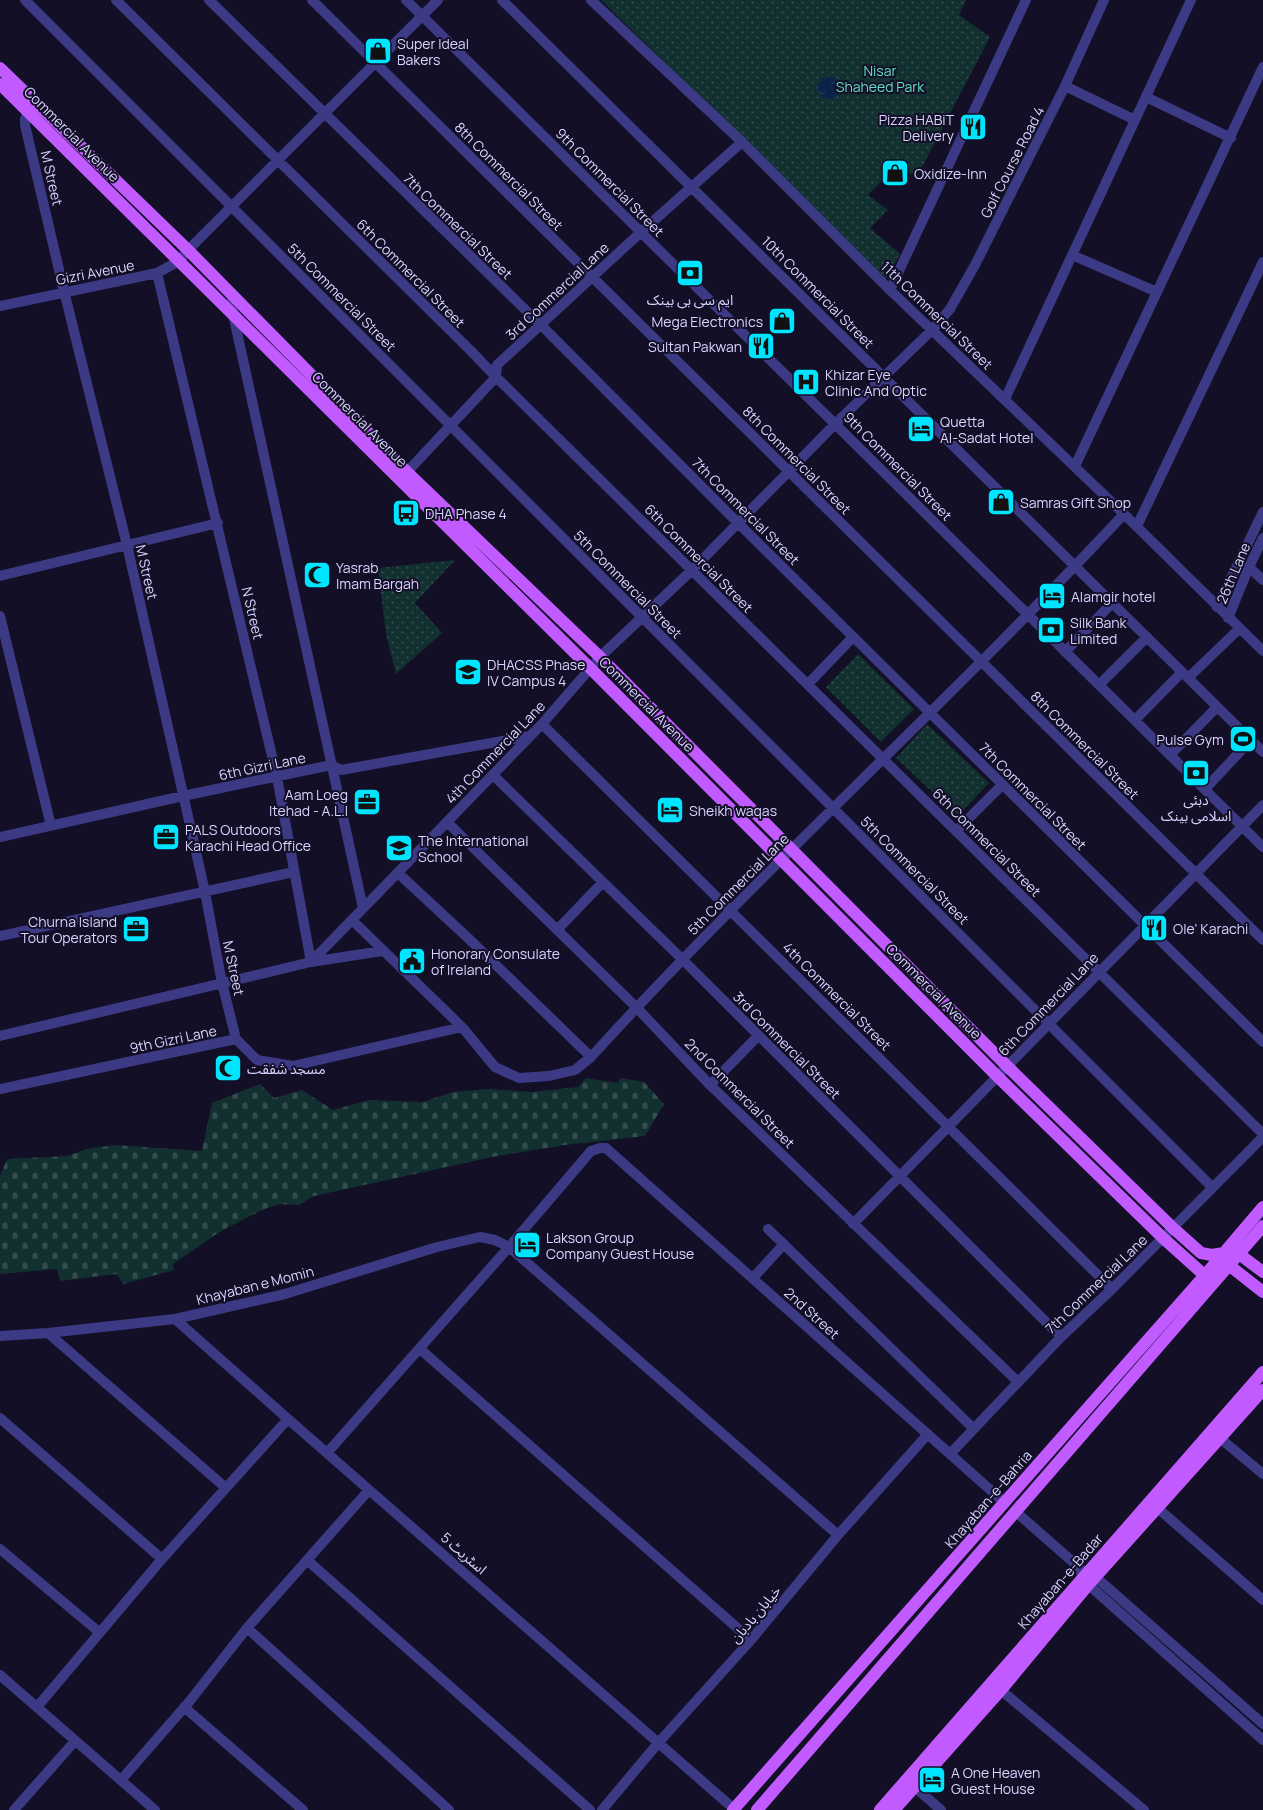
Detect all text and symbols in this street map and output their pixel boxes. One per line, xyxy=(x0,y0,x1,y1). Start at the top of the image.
place label: Super Ideal Bakers xyxy=(397,34,469,69)
shop icon: Super Ideal Bakers xyxy=(363,36,393,66)
park label: Nisar Shaheed Park xyxy=(836,61,925,96)
street label: Commercial Avenue xyxy=(20,82,124,186)
street label: Golf Course Road 4 xyxy=(976,103,1048,221)
place label: Pizza HABiT Delivery xyxy=(879,110,955,145)
restaurant icon: Pizza HABiT Delivery xyxy=(958,112,988,142)
street label: 8th Commercial Street xyxy=(451,118,568,235)
street label: 9th Commercial Street xyxy=(552,124,669,241)
street label: M Street xyxy=(36,149,68,208)
shop icon: Oxidize-Inn xyxy=(880,158,910,188)
place label: Oxidize-Inn xyxy=(914,164,987,183)
street label: 7th Commercial Street xyxy=(399,169,517,283)
street label: 6th Commercial Street xyxy=(353,215,470,332)
street label: 10th Commercial Street xyxy=(758,232,879,353)
street label: 3rd Commercial Lane xyxy=(501,238,613,344)
street label: 5th Commercial Street xyxy=(284,239,400,355)
street label: Gizri Avenue xyxy=(54,255,136,289)
street label: 11th Commercial Street xyxy=(877,257,997,374)
bank icon: ایم سی بی بینک xyxy=(675,258,705,288)
place label: ایم سی بی بینک xyxy=(647,290,733,311)
shop icon: Mega Electronics xyxy=(767,306,797,336)
place label: Mega Electronics xyxy=(652,312,763,331)
restaurant icon: Sultan Pakwan xyxy=(746,331,776,361)
place label: Sultan Pakwan xyxy=(648,337,742,356)
place label: Khizar Eye Clinic And Optic xyxy=(825,365,927,400)
street label: Commercial Avenue xyxy=(308,367,412,471)
hospital icon: Khizar Eye Clinic And Optic xyxy=(791,367,821,397)
street label: 8th Commercial Street xyxy=(739,402,856,519)
street label: 9th Commercial Street xyxy=(840,408,957,525)
place label: Quetta Al-Sadat Hotel xyxy=(940,412,1034,447)
hotel icon: Quetta Al-Sadat Hotel xyxy=(906,414,936,444)
street label: 7th Commercial Street xyxy=(688,453,804,569)
shop icon: Samras Gift Shop xyxy=(986,487,1016,517)
place label: Samras Gift Shop xyxy=(1020,493,1131,512)
bus stop icon: DHA Phase 4 xyxy=(391,498,421,528)
street label: 6th Commercial Street xyxy=(641,500,758,617)
place label: DHA Phase 4 xyxy=(425,504,507,523)
street label: 5th Commercial Street xyxy=(570,526,686,642)
street label: 26th Lane xyxy=(1212,539,1254,607)
street label: M Street xyxy=(131,543,163,602)
place label: Yasrab Imam Bargah xyxy=(336,558,419,593)
mosque icon: Yasrab Imam Bargah xyxy=(302,560,332,590)
hotel icon: Alamgir hotel xyxy=(1037,581,1067,611)
street label: N Street xyxy=(238,585,268,642)
place label: Alamgir hotel xyxy=(1071,587,1156,606)
place label: Silk Bank Limited xyxy=(1070,613,1128,648)
bank icon: Silk Bank Limited xyxy=(1036,615,1066,645)
street label: Commercial Avenue xyxy=(595,652,699,756)
place label: DHACSS Phase IV Campus 4 xyxy=(487,655,585,690)
school or university icon: DHACSS Phase IV Campus 4 xyxy=(453,657,483,687)
street label: 8th Commercial Street xyxy=(1027,687,1144,804)
street label: 4th Commercial Lane xyxy=(441,696,549,808)
sports icon: Pulse Gym xyxy=(1228,724,1258,754)
place label: Pulse Gym xyxy=(1156,730,1224,749)
street label: 7th Commercial Street xyxy=(975,738,1091,854)
street label: 6th Gizri Lane xyxy=(217,748,307,784)
bank icon: دبئی اسلامی بینک xyxy=(1181,758,1211,788)
street label: 6th Commercial Street xyxy=(929,784,1046,901)
place label: Aam Loeg Itehad - A.L.I xyxy=(269,785,348,820)
office icon: Aam Loeg Itehad - A.L.I xyxy=(352,787,382,817)
place label: دبئی اسلامی بینک xyxy=(1161,790,1231,825)
hotel icon: Sheikh waqas xyxy=(655,795,685,825)
place label: Sheikh waqas xyxy=(689,801,777,820)
street label: 5th Commercial Street xyxy=(857,812,973,928)
place label: PALS Outdoors Karachi Head Office xyxy=(185,820,311,855)
office icon: PALS Outdoors Karachi Head Office xyxy=(151,822,181,852)
street label: 5th Commercial Lane xyxy=(683,829,793,939)
place label: The International School xyxy=(418,831,528,866)
school or university icon: The International School xyxy=(384,833,414,863)
place label: Churna Island Tour Operators xyxy=(20,912,117,947)
restaurant icon: Ole' Karachi xyxy=(1139,913,1169,943)
office icon: Churna Island Tour Operators xyxy=(121,914,151,944)
place label: Ole' Karachi xyxy=(1173,919,1248,938)
street label: 4th Commercial Street xyxy=(779,938,896,1055)
street label: M Street xyxy=(219,939,249,998)
street label: Commercial Avenue xyxy=(882,939,986,1043)
place label: Honorary Consulate of Ireland xyxy=(431,944,560,979)
public building icon: Honorary Consulate of Ireland xyxy=(397,946,427,976)
street label: 6th Commercial Lane xyxy=(994,948,1102,1060)
street label: 3rd Commercial Street xyxy=(729,987,845,1103)
street label: 9th Gizri Lane xyxy=(128,1021,218,1057)
street label: 2nd Commercial Street xyxy=(681,1034,799,1152)
mosque icon: مسجد شفقت xyxy=(213,1053,243,1083)
place label: مسجد شفقت xyxy=(247,1059,326,1078)
place label: Lakson Group Company Guest House xyxy=(546,1228,694,1263)
hotel icon: Lakson Group Company Guest House xyxy=(512,1230,542,1260)
street label: 7th Commercial Lane xyxy=(1041,1230,1151,1338)
street label: Khayaban e Momin xyxy=(194,1261,316,1309)
street label: 2nd Street xyxy=(780,1283,844,1343)
street label: Khayaban-e-Bahria xyxy=(940,1446,1036,1552)
street label: اسٹریٹ 5 xyxy=(437,1528,491,1578)
street label: Khayaban-e-Badar xyxy=(1013,1529,1107,1633)
street label: خیابان بادبان xyxy=(725,1581,785,1647)
place label: A One Heaven Guest House xyxy=(951,1763,1040,1798)
hotel icon: A One Heaven Guest House xyxy=(917,1765,947,1795)

